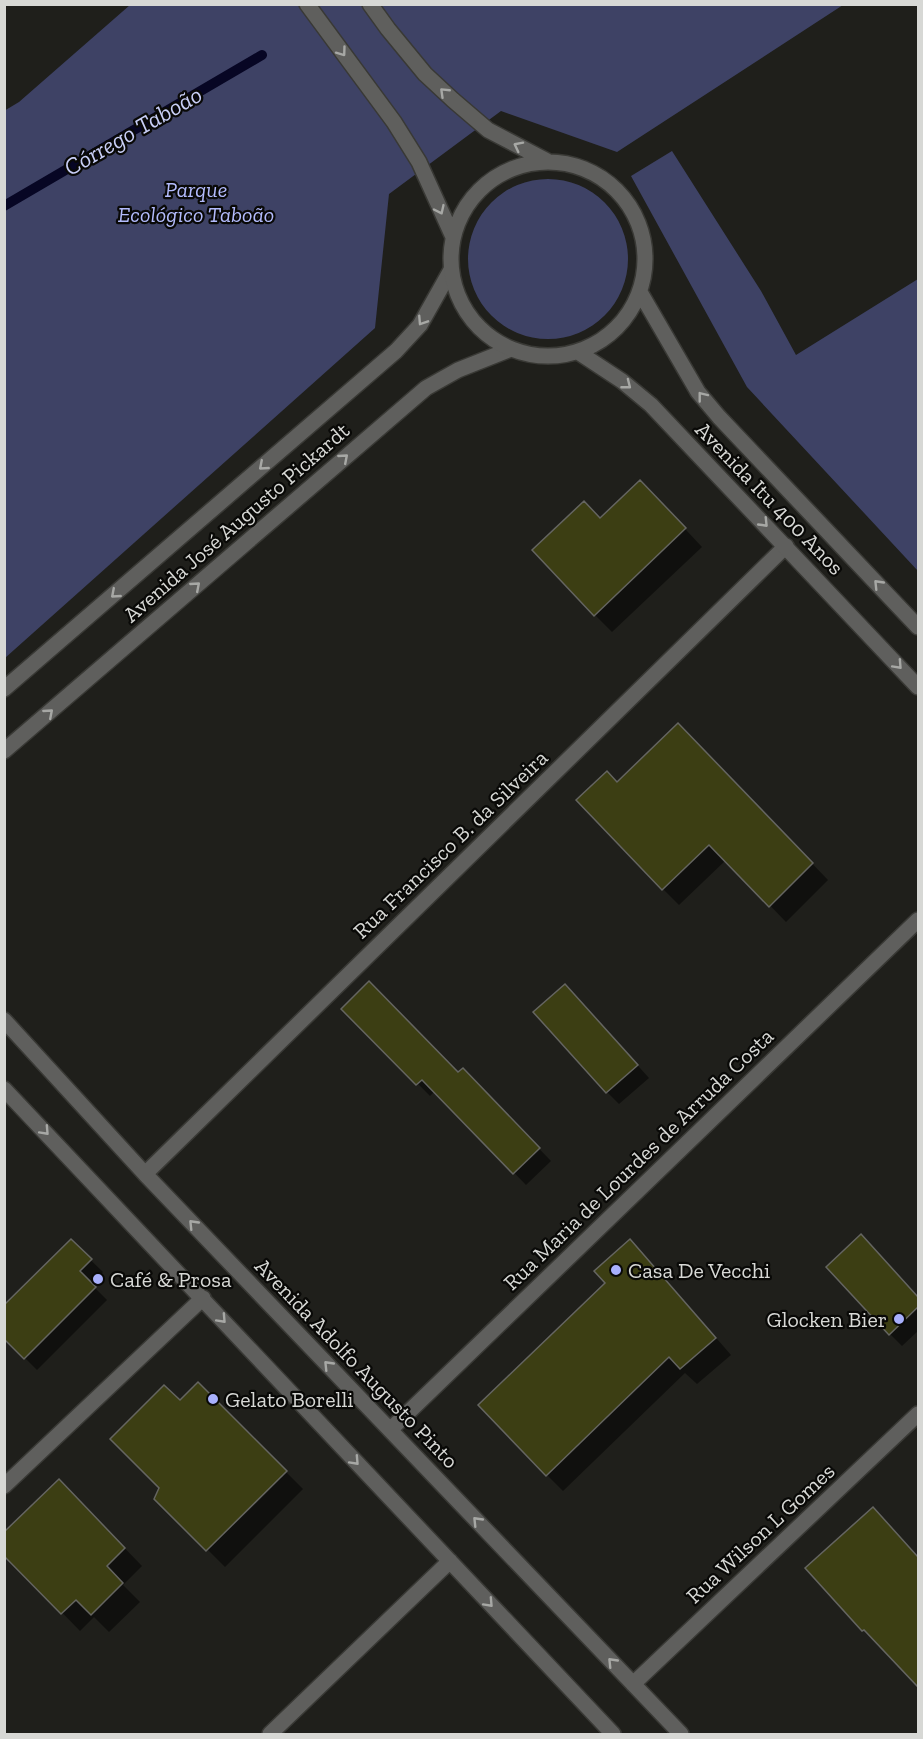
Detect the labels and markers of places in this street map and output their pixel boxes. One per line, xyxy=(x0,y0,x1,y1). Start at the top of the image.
place label: Casa De Vecchi xyxy=(628,1257,770,1284)
marker: Casa De Vecchi xyxy=(609,1263,623,1277)
place label: Café & Prosa xyxy=(110,1266,232,1293)
marker: Café & Prosa xyxy=(91,1272,105,1286)
place label: Glocken Bier xyxy=(766,1306,887,1333)
marker: Glocken Bier xyxy=(892,1312,906,1326)
place label: Gelato Borelli xyxy=(225,1386,353,1413)
marker: Gelato Borelli xyxy=(206,1392,220,1406)

